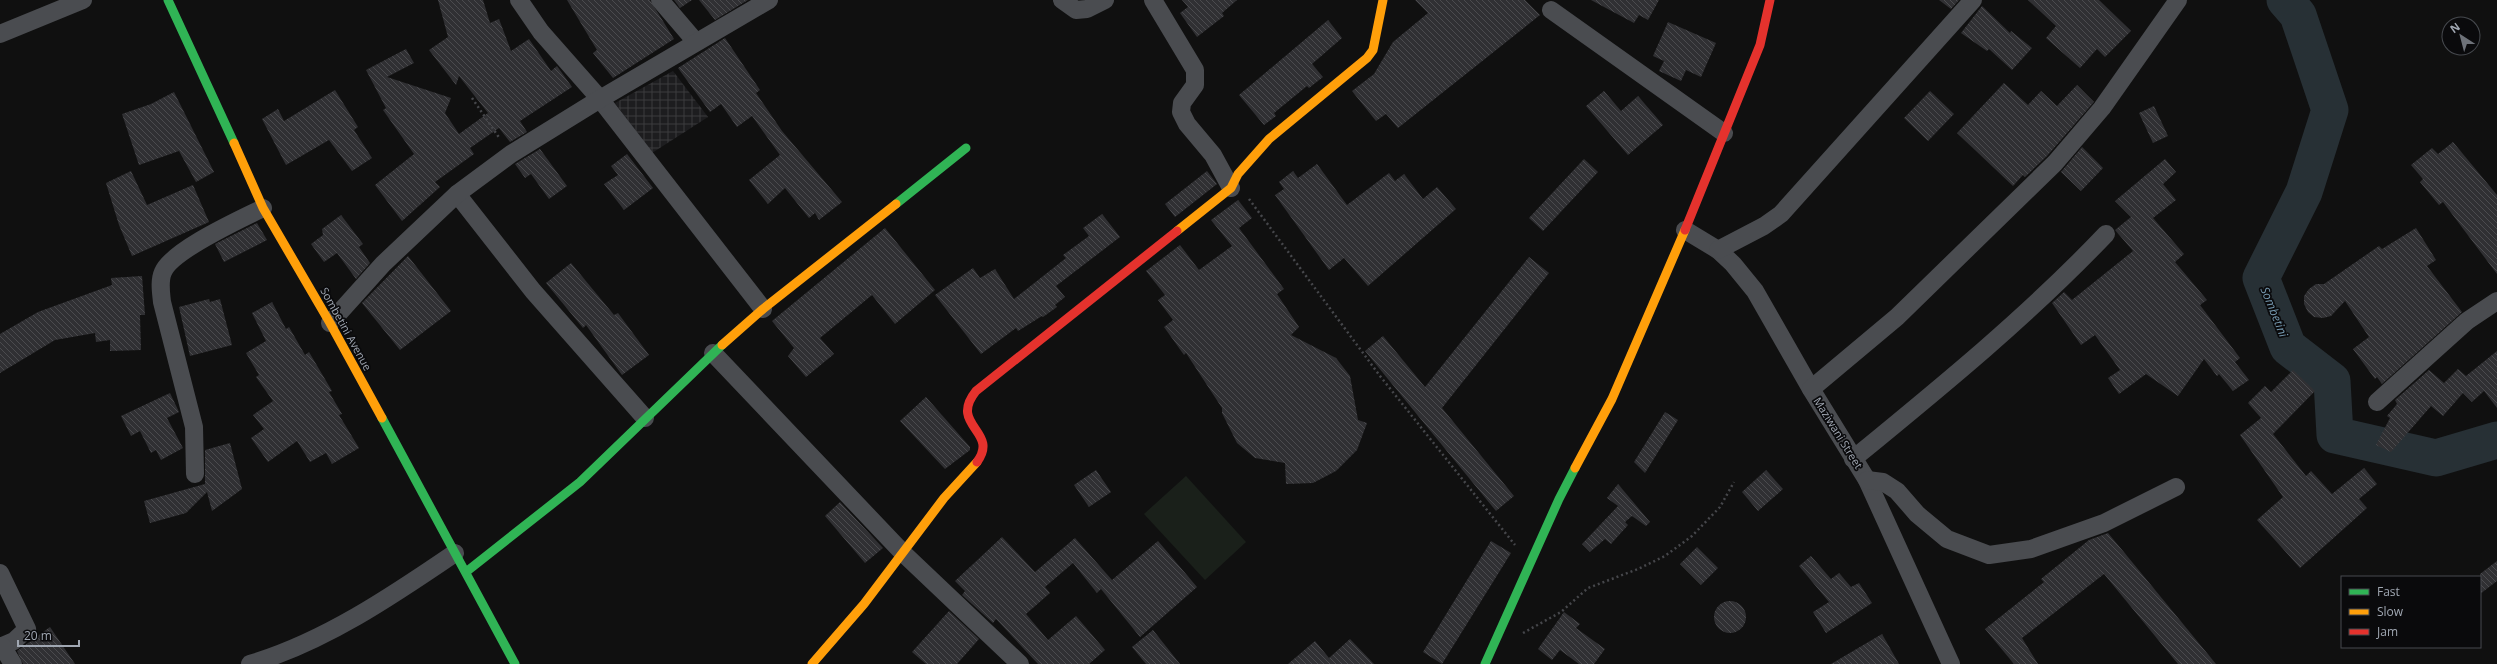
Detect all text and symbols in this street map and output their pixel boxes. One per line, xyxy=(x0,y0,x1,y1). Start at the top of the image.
north arrow xyxy=(2441,16,2481,56)
text: N xyxy=(2447,19,2463,36)
street label: Sombetini Avenue xyxy=(317,284,376,373)
water label: Sombetini xyxy=(2257,284,2293,341)
street label: Maziwani Street xyxy=(1810,394,1866,471)
legend xyxy=(2341,576,2481,648)
text: Fast xyxy=(2377,583,2400,600)
text: Slow xyxy=(2377,603,2404,620)
scale bar xyxy=(18,622,79,648)
text: Jam xyxy=(2376,623,2398,640)
text: 20 m xyxy=(24,627,52,644)

